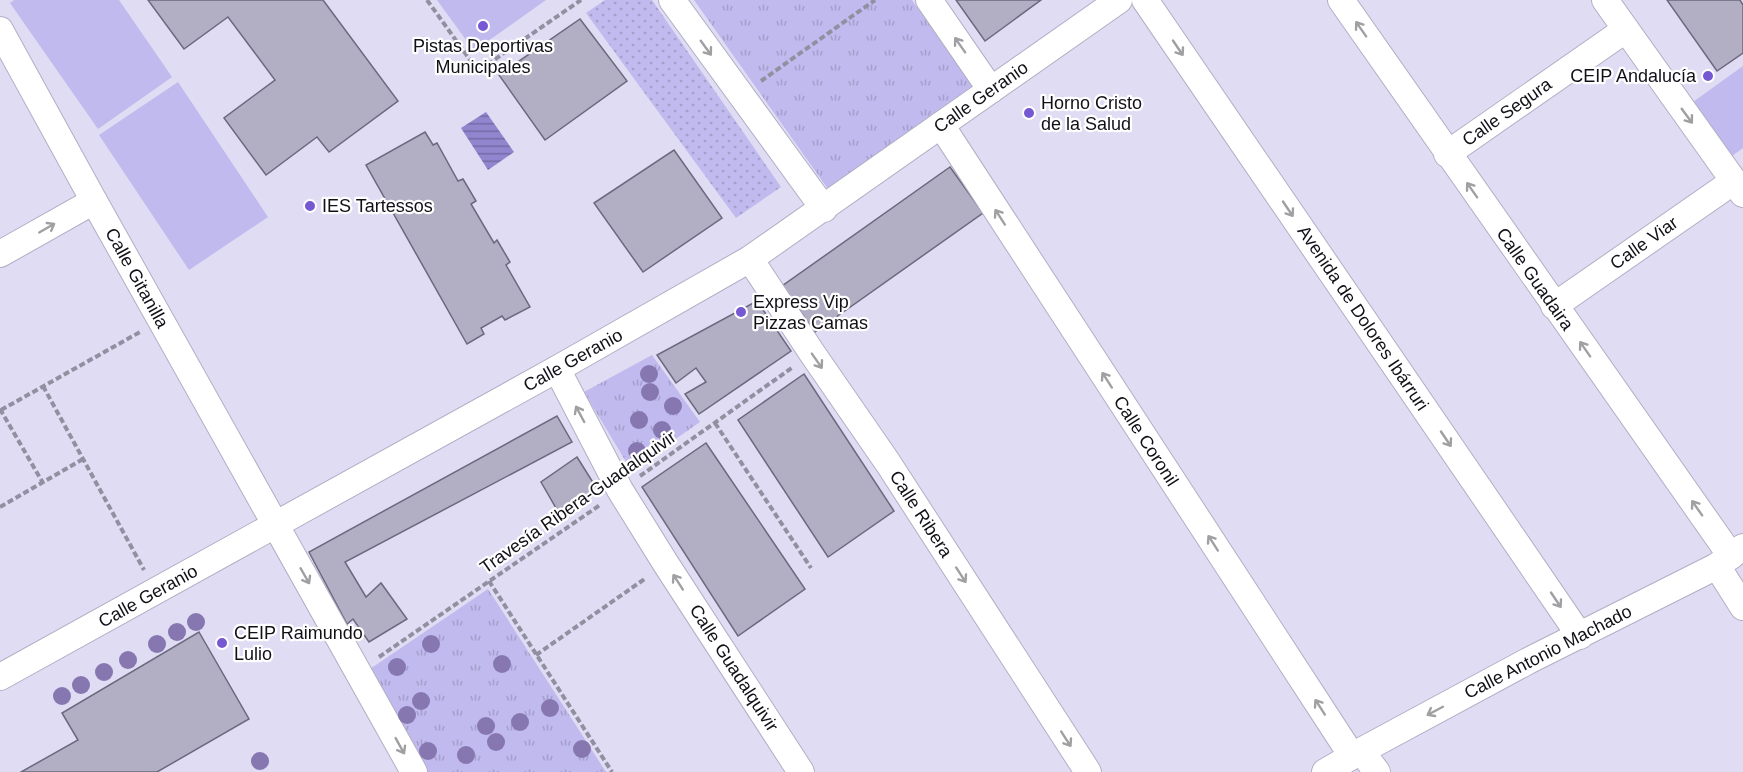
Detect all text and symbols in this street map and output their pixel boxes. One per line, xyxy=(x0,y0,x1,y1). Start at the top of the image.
marker: Pistas Deportivas Municipales xyxy=(476,19,490,33)
one-way arrow xyxy=(1355,22,1367,38)
place label: Pistas Deportivas Municipales xyxy=(413,36,553,77)
one-way arrow xyxy=(954,37,966,53)
one-way arrow xyxy=(700,39,713,55)
one-way arrow xyxy=(1172,40,1184,56)
street label: Calle Geranio xyxy=(930,57,1032,137)
place label: CEIP Andalucía xyxy=(1570,66,1697,86)
marker: CEIP Andalucía xyxy=(1701,69,1715,83)
street label: Calle Segura xyxy=(1459,73,1556,150)
place label: Horno Cristo de la Salud xyxy=(1041,93,1142,134)
marker: Horno Cristo de la Salud xyxy=(1022,106,1036,120)
one-way arrow xyxy=(1681,108,1693,124)
one-way arrow xyxy=(1466,182,1478,198)
place label: IES Tartessos xyxy=(322,196,433,216)
marker: IES Tartessos xyxy=(303,199,317,213)
one-way arrow xyxy=(1282,200,1294,217)
one-way arrow xyxy=(994,209,1006,225)
street label: Calle Viar xyxy=(1606,213,1682,273)
one-way arrow xyxy=(38,221,55,233)
street label: Avenida de Dolores Ibárruri xyxy=(1294,222,1432,414)
street label: Calle Guadaira xyxy=(1492,224,1578,335)
street label: Calle Gitanilla xyxy=(101,225,173,332)
place label: Express Vip Pizzas Camas xyxy=(753,292,868,333)
marker: Express Vip Pizzas Camas xyxy=(734,305,748,319)
street label: Calle Geranio xyxy=(520,325,626,395)
one-way arrow xyxy=(1579,341,1591,358)
one-way arrow xyxy=(811,352,823,368)
one-way arrow xyxy=(1100,372,1112,389)
street label: Calle Coronil xyxy=(1110,392,1182,490)
one-way arrow xyxy=(574,405,585,423)
street label: Travesía Ribera-Guadalquivir xyxy=(476,427,680,577)
one-way arrow xyxy=(1440,431,1452,447)
street label: Calle Ribera xyxy=(886,467,957,562)
one-way arrow xyxy=(1691,501,1703,517)
one-way arrow xyxy=(1207,536,1219,552)
street label: Calle Geranio xyxy=(95,561,201,631)
one-way arrow xyxy=(955,566,967,583)
one-way arrow xyxy=(300,567,311,585)
one-way arrow xyxy=(671,574,684,591)
one-way arrow xyxy=(1550,592,1562,608)
street label: Calle Guadalquivir xyxy=(686,601,782,735)
street label: Calle Antonio Machado xyxy=(1461,601,1635,703)
place label: CEIP Raimundo Lulio xyxy=(234,623,363,664)
marker: CEIP Raimundo Lulio xyxy=(215,636,229,650)
one-way arrow xyxy=(1313,698,1326,715)
one-way arrow xyxy=(1427,705,1444,717)
one-way arrow xyxy=(1061,730,1073,747)
one-way arrow xyxy=(395,737,406,755)

